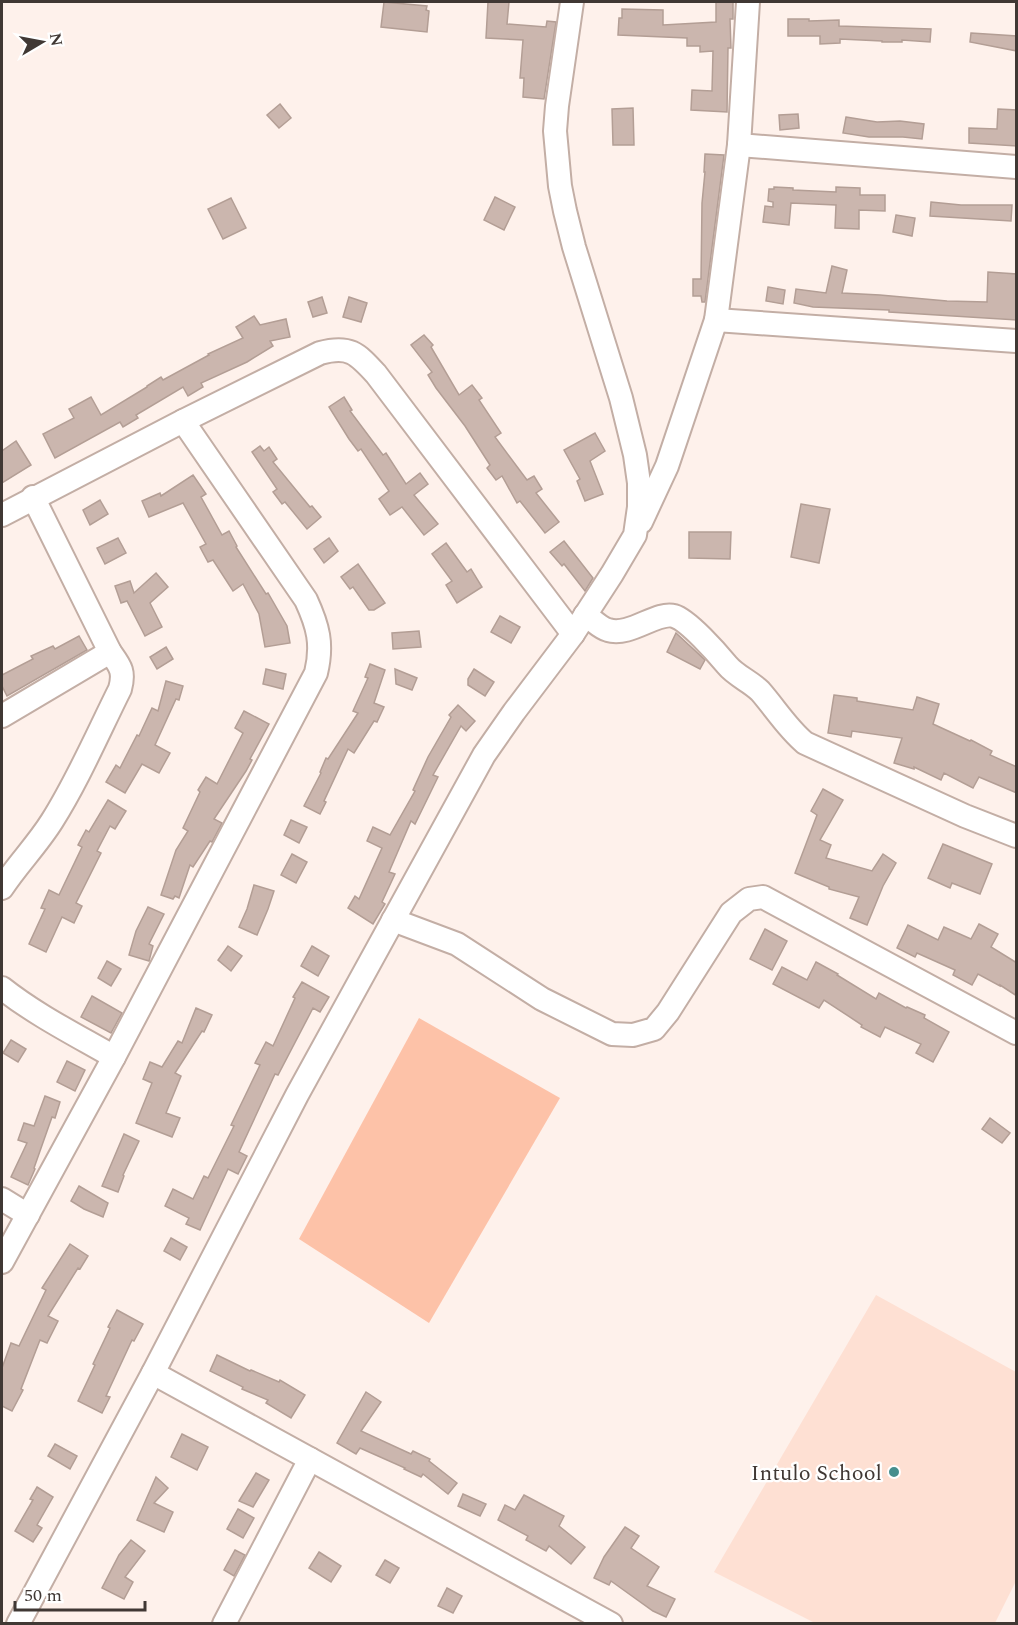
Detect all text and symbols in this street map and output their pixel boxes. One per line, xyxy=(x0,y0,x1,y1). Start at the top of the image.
north arrow xyxy=(12,12,72,72)
text: N xyxy=(43,31,69,48)
place label: Intulo School xyxy=(751,1457,882,1490)
marker: Intulo School xyxy=(887,1465,901,1479)
scale bar xyxy=(15,1574,146,1612)
text: 50 m xyxy=(24,1582,62,1609)

